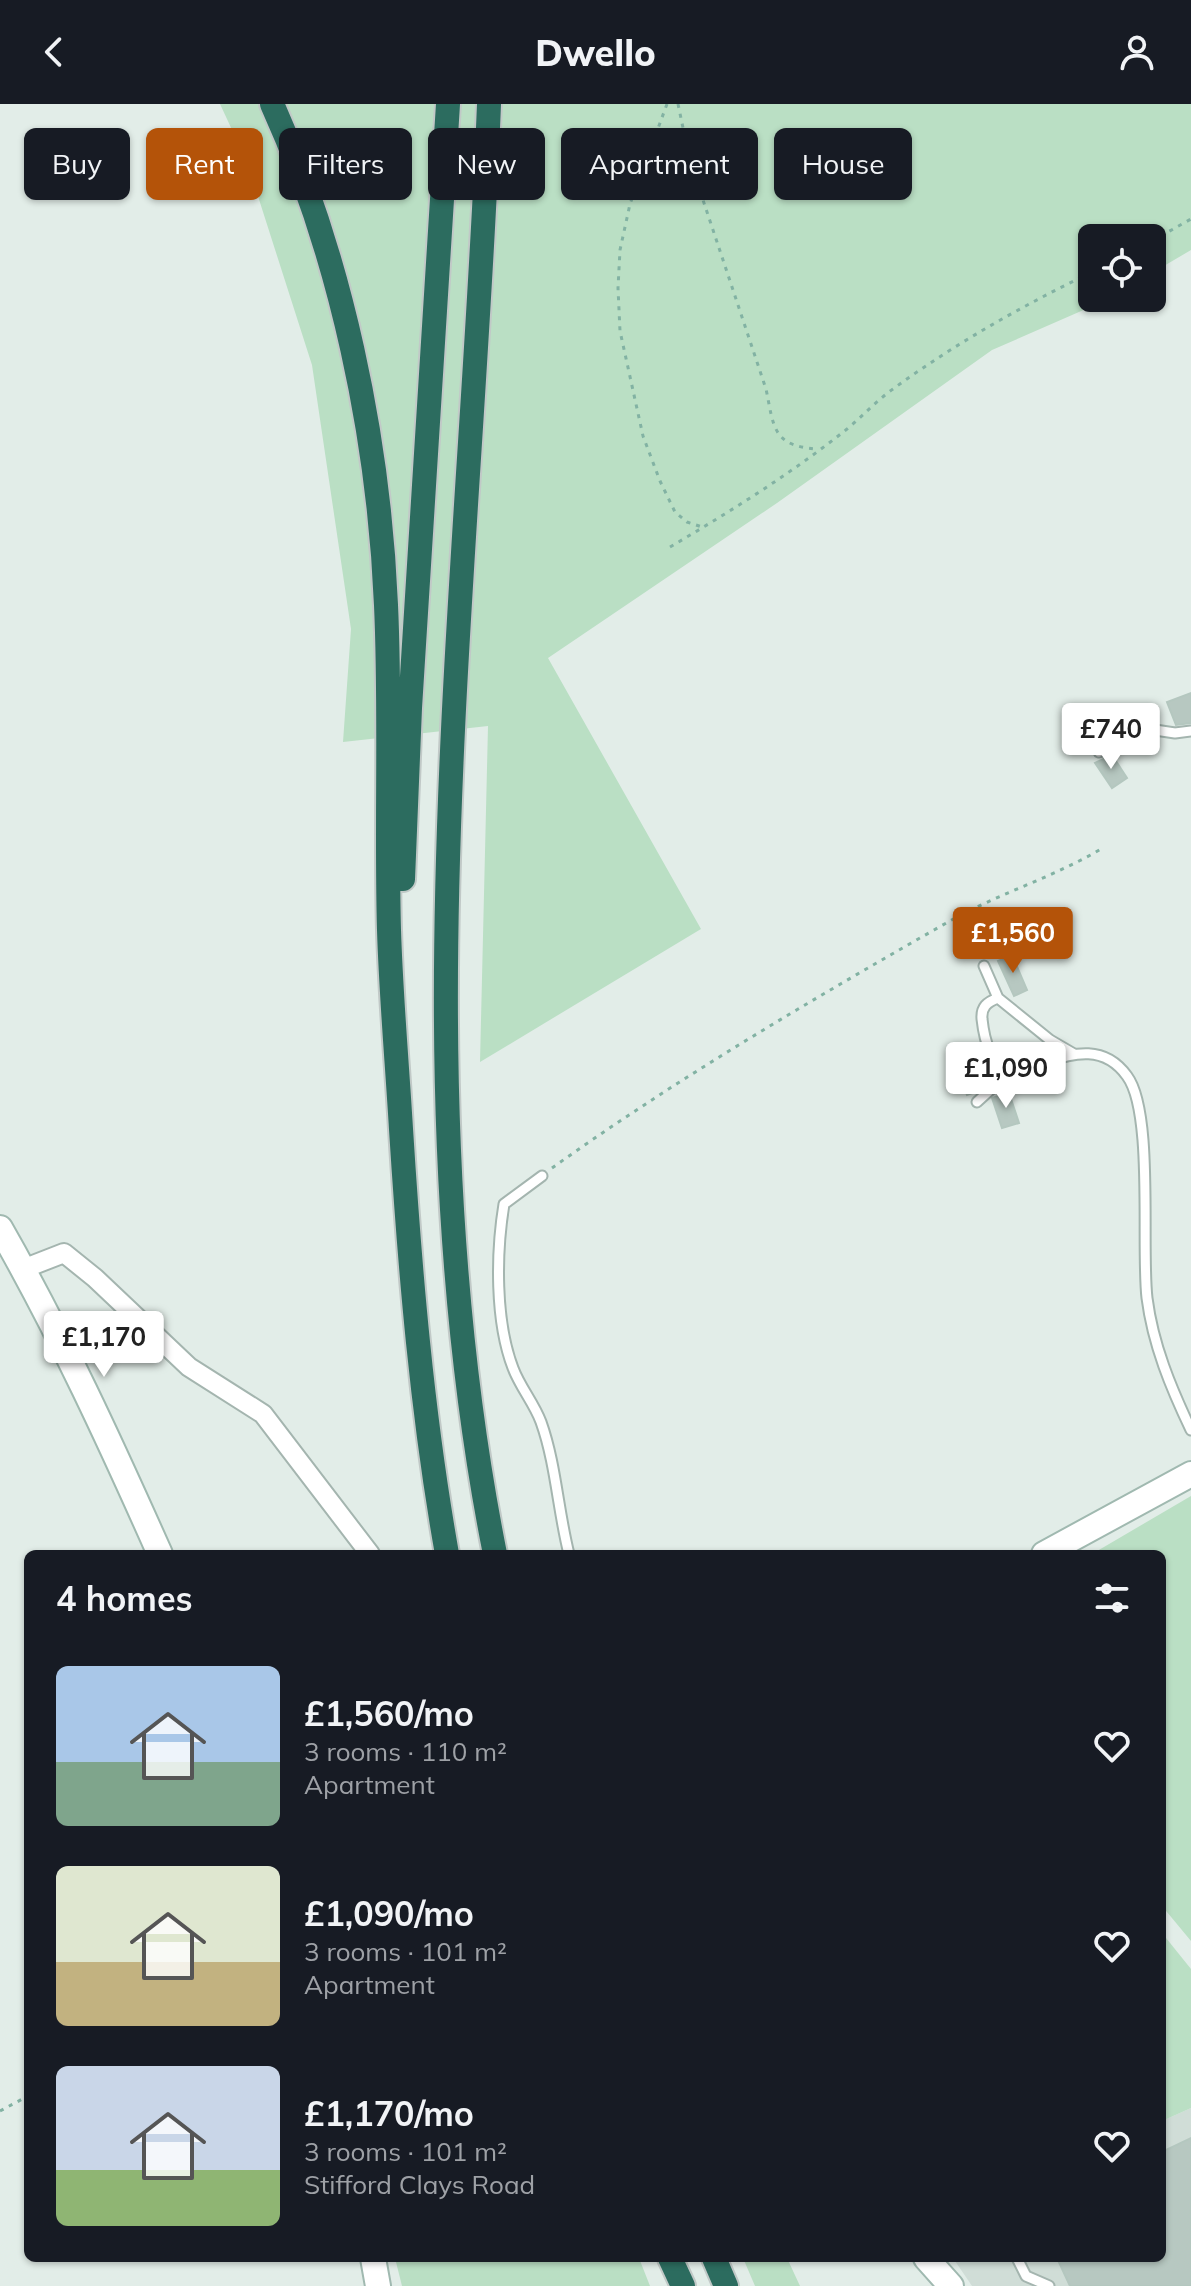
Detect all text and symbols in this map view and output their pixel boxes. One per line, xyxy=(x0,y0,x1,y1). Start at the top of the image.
icon: back xyxy=(32,30,76,74)
text: Dwello xyxy=(535,30,656,75)
icon: person xyxy=(1115,30,1159,74)
chip: Buy xyxy=(24,128,130,200)
chip: Rent xyxy=(146,128,263,200)
chip: Filters xyxy=(279,128,412,200)
chip: New xyxy=(428,128,545,200)
chip: Apartment xyxy=(561,128,758,200)
chip: House xyxy=(774,128,912,200)
map controls xyxy=(1078,224,1166,312)
button: locate xyxy=(1078,224,1166,312)
pin: £740 xyxy=(1064,703,1158,771)
text: £740 xyxy=(1080,712,1142,745)
pin: £1,560 xyxy=(948,907,1078,975)
text: £1,560 xyxy=(971,916,1055,949)
pin: £1,090 xyxy=(941,1042,1071,1110)
text: £1,090 xyxy=(964,1051,1048,1084)
pin: £1,170 xyxy=(39,1311,169,1379)
text: £1,170 xyxy=(62,1320,146,1353)
icon: filters xyxy=(1090,1576,1134,1620)
text: 4 homes xyxy=(56,1577,193,1620)
text: £1,560/mo xyxy=(304,1692,474,1735)
icon: home xyxy=(120,1698,216,1794)
icon: heart xyxy=(1090,1724,1134,1768)
text: 3 rooms · 110 m² xyxy=(304,1735,507,1768)
text: Apartment xyxy=(304,1768,435,1801)
text: £1,090/mo xyxy=(304,1892,474,1935)
icon: home xyxy=(120,1898,216,1994)
icon: heart xyxy=(1090,1924,1134,1968)
text: 3 rooms · 101 m² xyxy=(304,1935,507,1968)
text: Apartment xyxy=(304,1968,435,2001)
text: £1,170/mo xyxy=(304,2092,474,2135)
icon: home xyxy=(120,2098,216,2194)
icon: heart xyxy=(1090,2124,1134,2168)
text: 3 rooms · 101 m² xyxy=(304,2135,507,2168)
text: Stifford Clays Road xyxy=(304,2168,535,2201)

